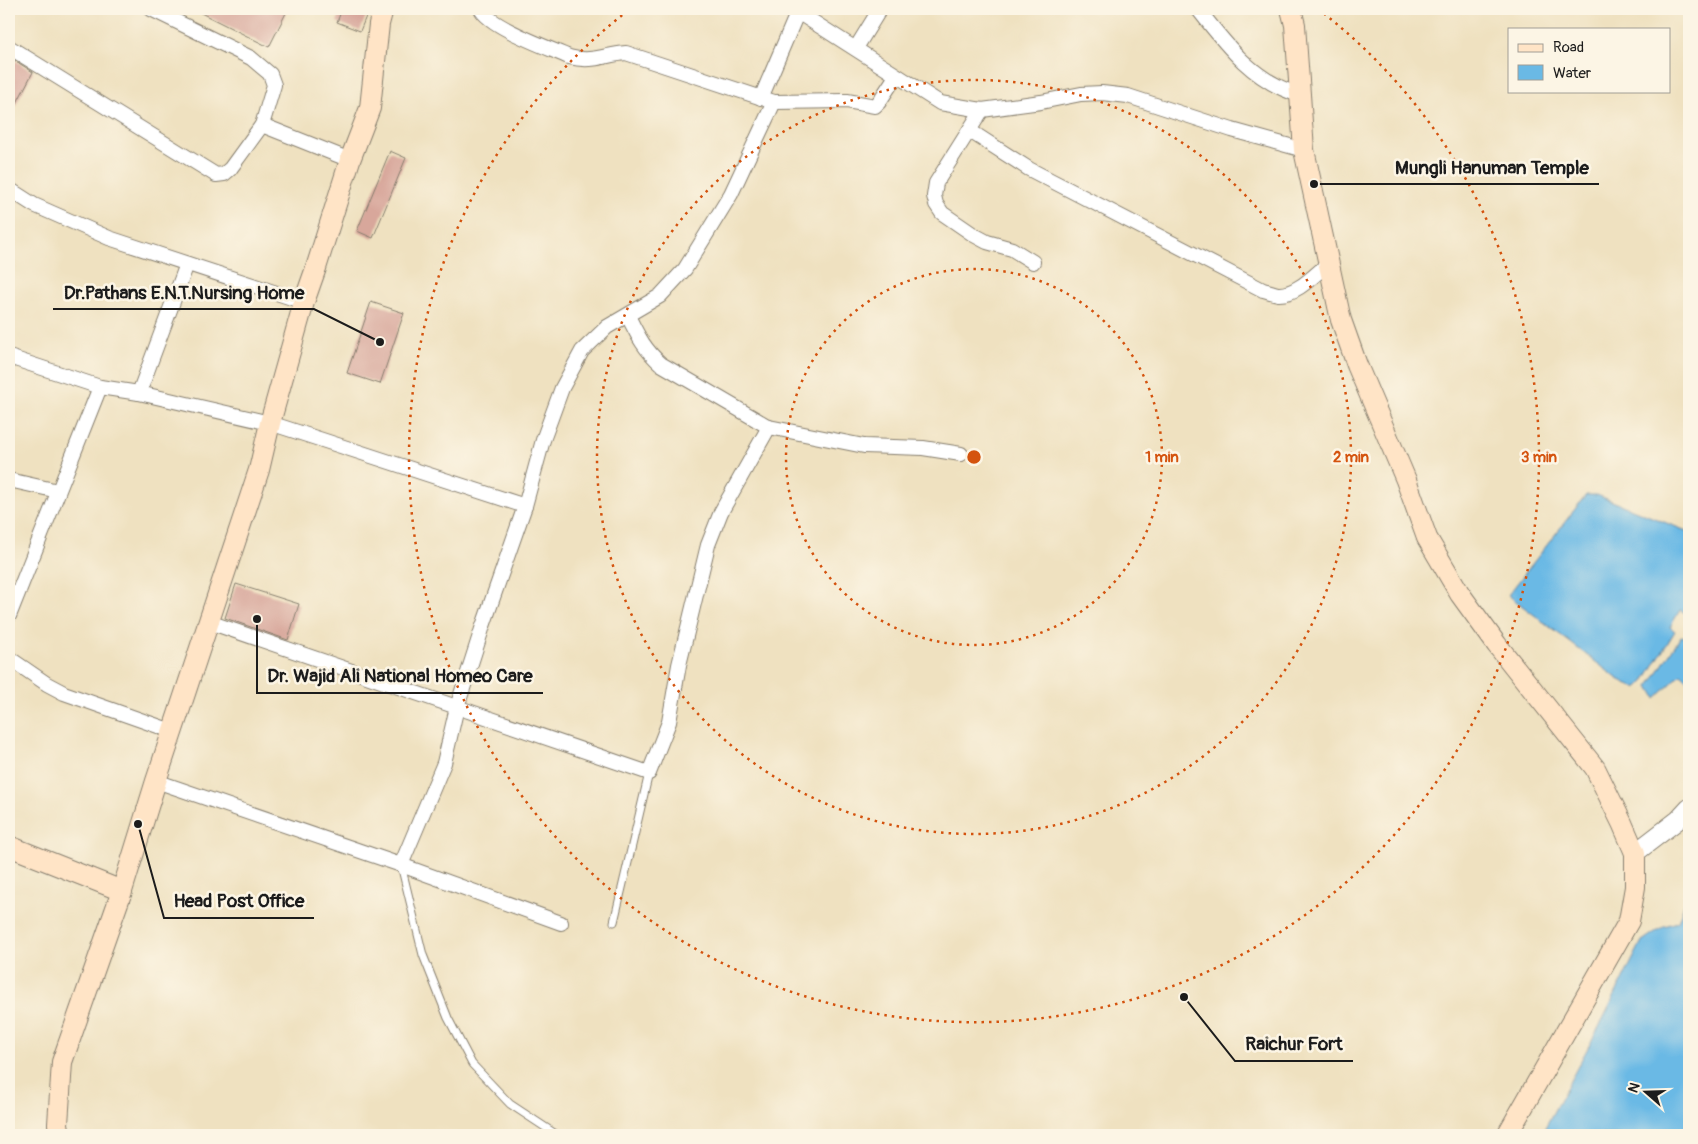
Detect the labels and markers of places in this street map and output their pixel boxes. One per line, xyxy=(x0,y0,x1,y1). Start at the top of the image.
callout: Mungli Hanuman Temple xyxy=(1385,150,1599,184)
callout: Dr.Pathans E.N.T.Nursing Home xyxy=(53,275,314,309)
centre of rings xyxy=(965,448,983,466)
callout: Dr. Wajid Ali National Homeo Care xyxy=(257,659,543,693)
callout: Head Post Office xyxy=(164,884,314,918)
callout: Raichur Fort xyxy=(1235,1027,1353,1061)

